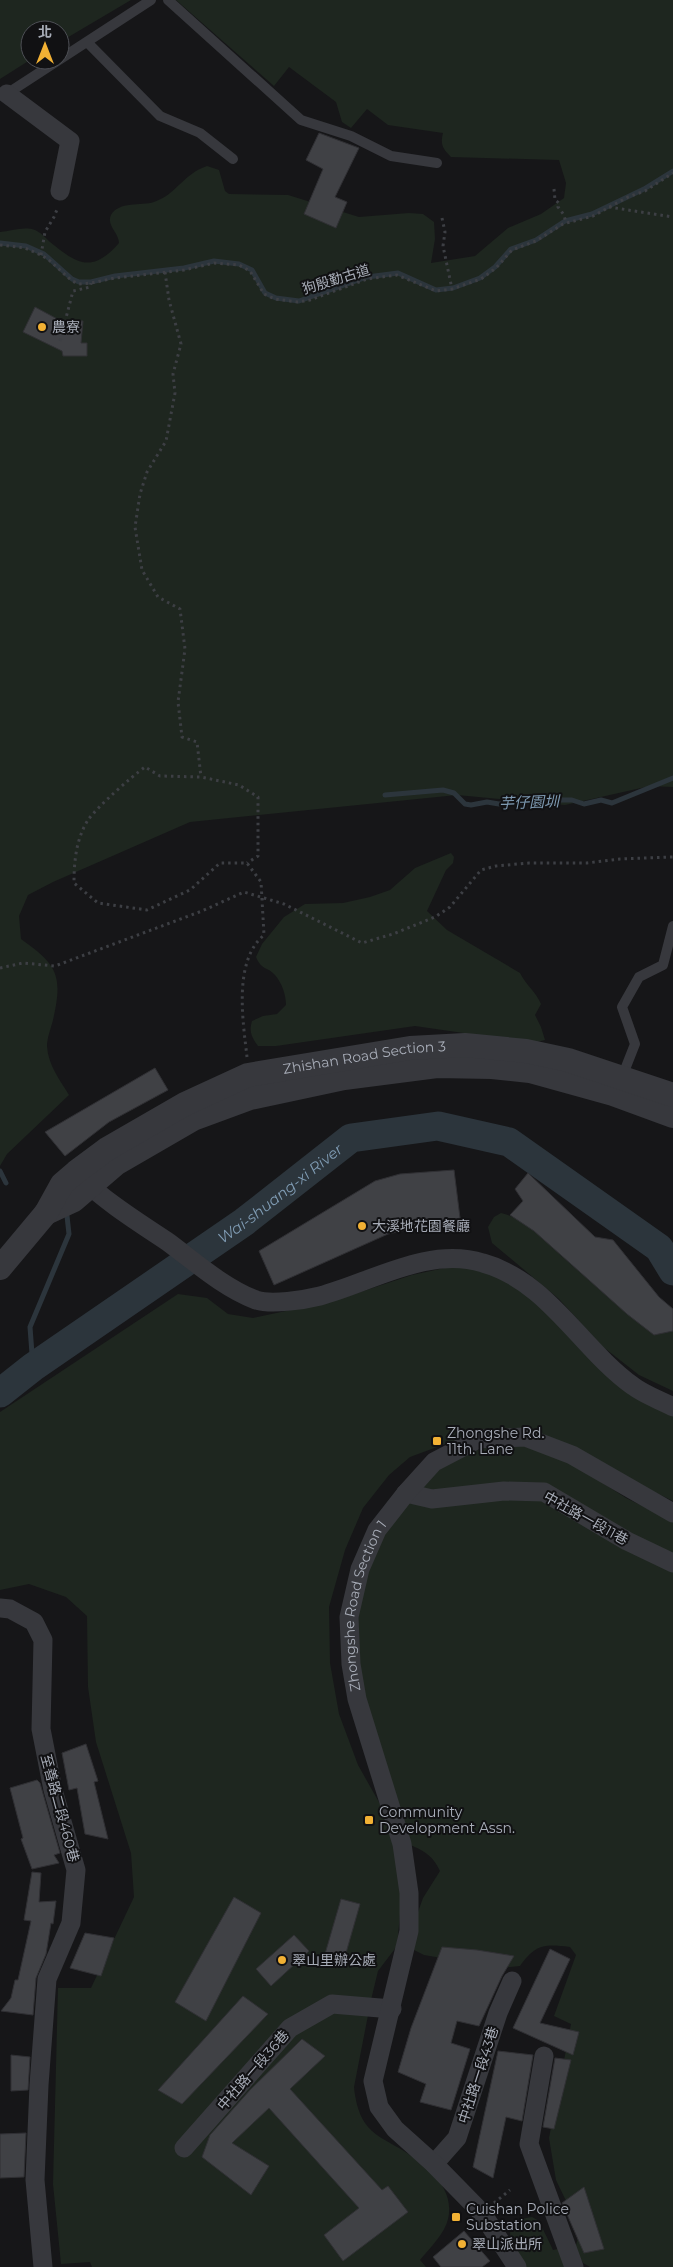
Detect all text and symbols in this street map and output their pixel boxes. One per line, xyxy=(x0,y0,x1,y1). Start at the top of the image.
north arrow xyxy=(20,20,70,70)
text: 北 xyxy=(38,23,52,41)
street label: 狗殷勤古道 xyxy=(300,260,372,298)
place label: 農寮 xyxy=(52,318,80,336)
marker: 農寮 xyxy=(36,321,48,333)
water label: 芋仔園圳 xyxy=(499,791,561,813)
street label: Zhishan Road Section 3 xyxy=(281,1037,446,1078)
water label: Wai-shuang-xi River xyxy=(214,1138,347,1247)
place label: 大溪地花園餐廳 xyxy=(372,1217,470,1235)
marker: 大溪地花園餐廳 xyxy=(356,1220,368,1232)
place label: Zhongshe Rd. 11th. Lane xyxy=(447,1424,544,1458)
marker: Zhongshe Rd. 11th. Lane xyxy=(431,1435,443,1447)
street label: 中社路一段11巷 xyxy=(540,1487,632,1549)
street label: Zhongshe Road Section 1 xyxy=(340,1516,390,1693)
street label: 至善路二段460巷 xyxy=(37,1752,83,1864)
place label: Community Development Assn. xyxy=(379,1803,515,1837)
marker: Community Development Assn. xyxy=(363,1814,375,1826)
place label: 翠山里辦公處 xyxy=(292,1951,376,1969)
marker: 翠山里辦公處 xyxy=(276,1954,288,1966)
street label: 中社路一段43巷 xyxy=(454,2024,502,2126)
street label: 中社路一段36巷 xyxy=(213,2026,293,2114)
place label: Cuishan Police Substation xyxy=(466,2200,569,2234)
marker: Cuishan Police Substation xyxy=(450,2211,462,2223)
place label: 翠山派出所 xyxy=(472,2235,542,2253)
marker: 翠山派出所 xyxy=(456,2238,468,2250)

